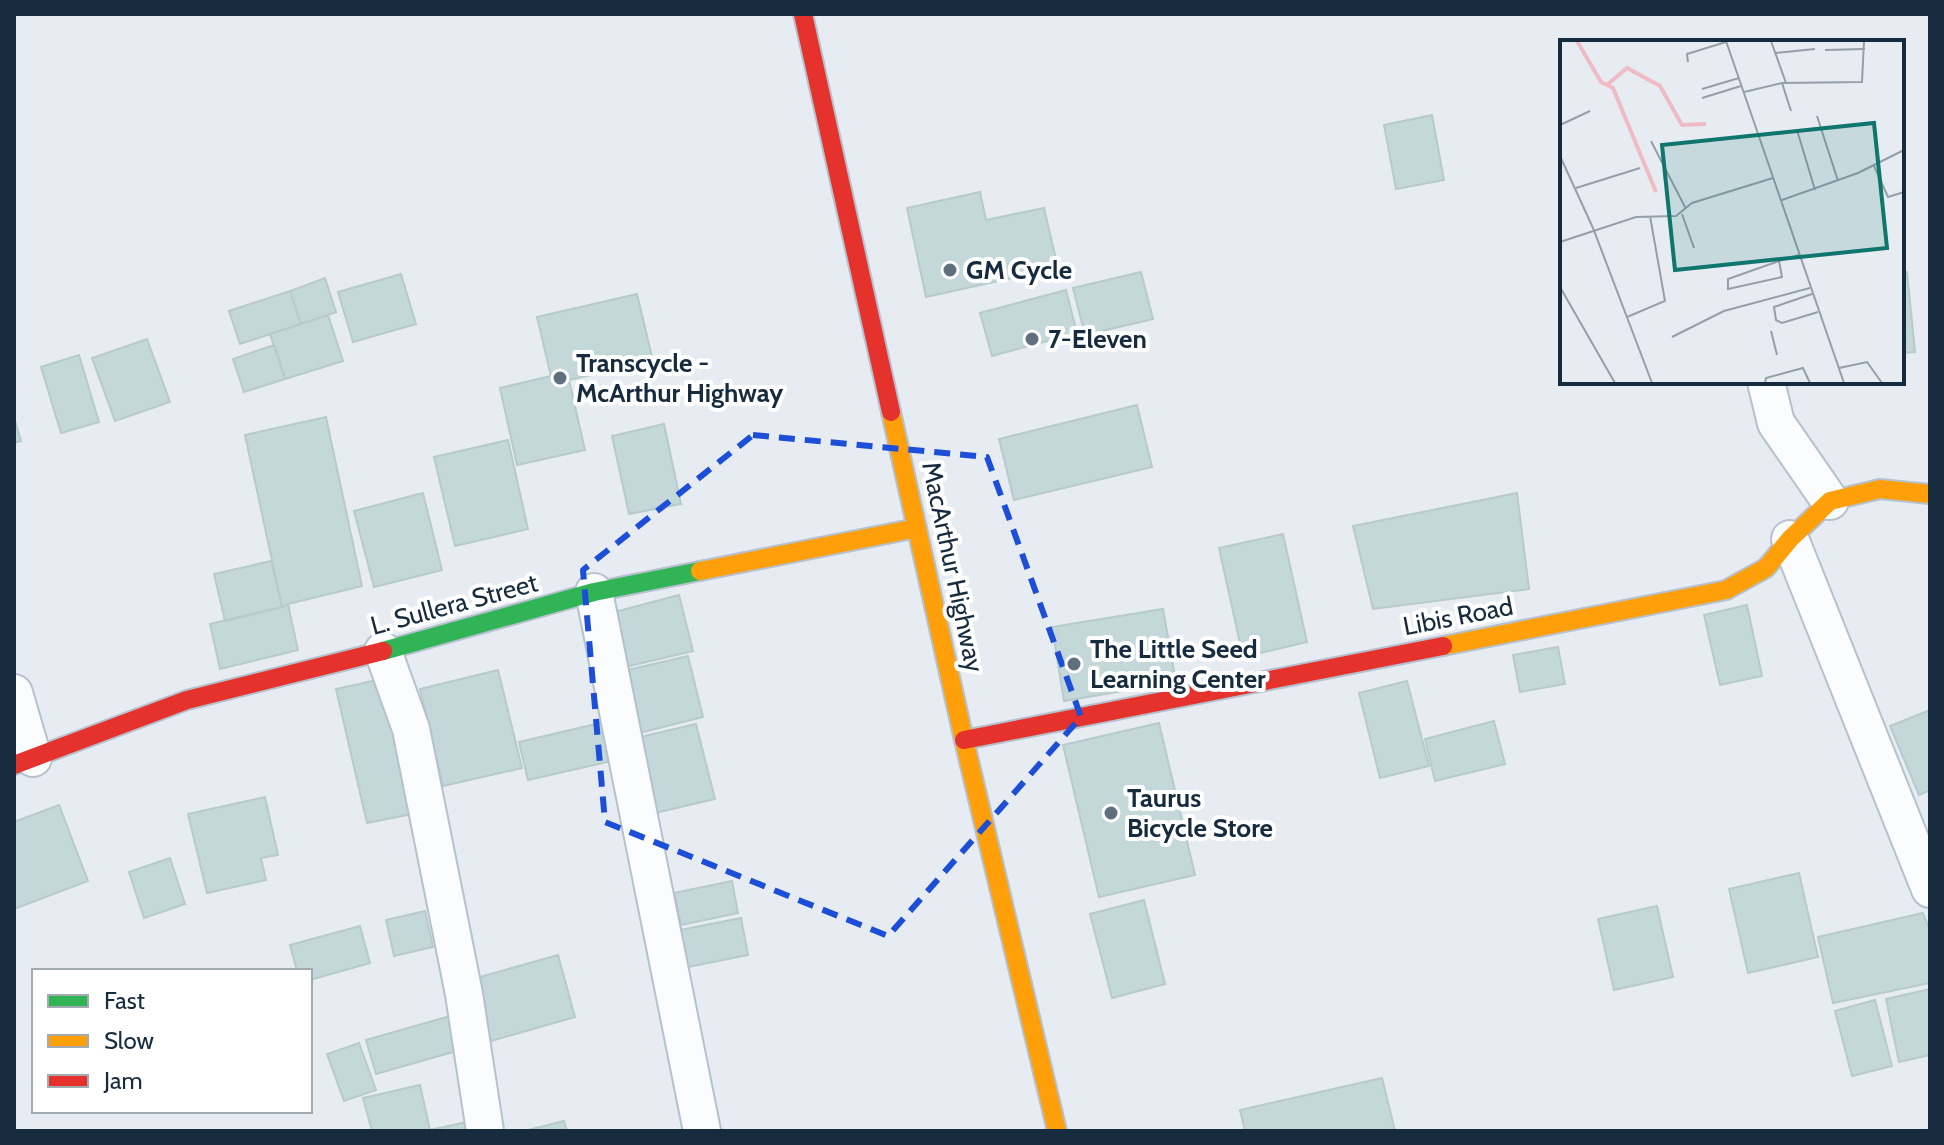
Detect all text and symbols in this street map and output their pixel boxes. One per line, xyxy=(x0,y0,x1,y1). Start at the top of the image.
inset map xyxy=(1560,40,1904,384)
place label: GM Cycle xyxy=(966,254,1072,286)
marker: GM Cycle xyxy=(941,261,959,279)
place label: 7-Eleven xyxy=(1048,323,1147,355)
marker: 7-Eleven xyxy=(1023,330,1041,348)
place label: Transcycle - McArthur Highway xyxy=(576,347,783,409)
marker: Transcycle - McArthur Highway xyxy=(551,369,569,387)
street label: MacArthur Highway xyxy=(915,459,991,675)
street label: L. Sullera Street xyxy=(367,566,541,642)
street label: Libis Road xyxy=(1400,590,1516,642)
place label: The Little Seed Learning Center xyxy=(1090,633,1266,695)
marker: The Little Seed Learning Center xyxy=(1065,655,1083,673)
place label: Taurus Bicycle Store xyxy=(1127,782,1273,844)
marker: Taurus Bicycle Store xyxy=(1102,804,1120,822)
legend xyxy=(32,969,312,1113)
text: Fast xyxy=(104,986,145,1015)
text: Slow xyxy=(104,1026,154,1055)
text: Jam xyxy=(103,1066,142,1095)

